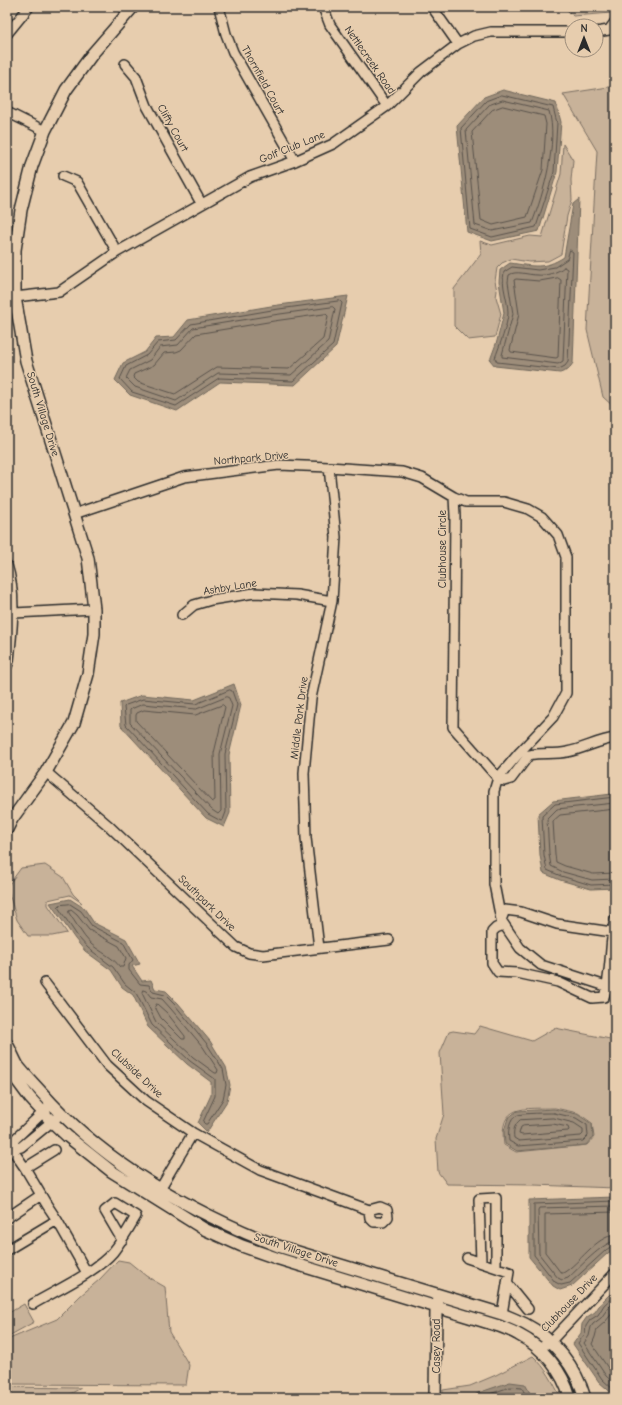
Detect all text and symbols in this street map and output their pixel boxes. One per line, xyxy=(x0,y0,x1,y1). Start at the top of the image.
north arrow xyxy=(564,18,604,58)
text: N xyxy=(580,22,588,35)
street label: Nettlecreek Road xyxy=(342,23,398,97)
street label: Thornfield Court xyxy=(239,43,288,117)
street label: Clifty Court xyxy=(155,102,192,155)
street label: Golf Club Lane xyxy=(257,128,327,166)
street label: South Village Drive xyxy=(24,370,62,458)
street label: Northpark Drive xyxy=(213,448,289,468)
street label: Clubhouse Circle xyxy=(436,509,449,588)
street label: Ashby Lane xyxy=(202,576,258,598)
street label: Middle Park Drive xyxy=(287,675,311,760)
street label: Southpark Drive xyxy=(175,872,239,934)
street label: Clubside Drive xyxy=(108,1046,166,1101)
street label: South Village Drive xyxy=(252,1230,340,1270)
street label: Clubhouse Drive xyxy=(538,1271,600,1335)
street label: Casey Road xyxy=(430,1318,443,1373)

